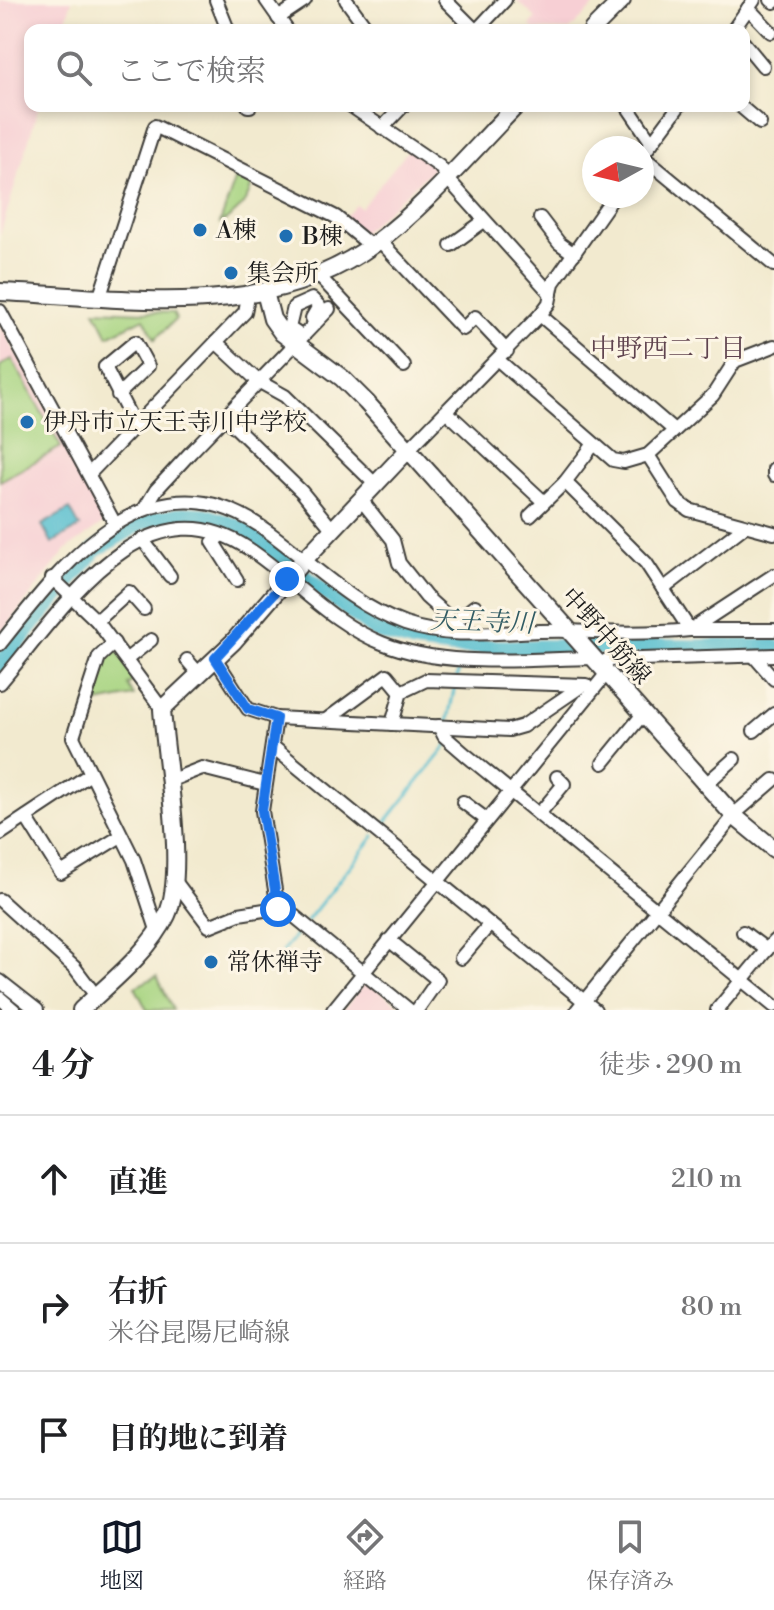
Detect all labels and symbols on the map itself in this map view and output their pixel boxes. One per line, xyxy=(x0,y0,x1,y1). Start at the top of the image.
north arrow xyxy=(582,136,654,208)
place label: A棟 xyxy=(215,216,256,246)
marker: A棟 xyxy=(191,221,209,239)
place label: B棟 xyxy=(301,222,343,252)
marker: B棟 xyxy=(277,227,295,245)
place label: 集会所 xyxy=(247,259,319,289)
marker: 集会所 xyxy=(222,264,240,282)
district label: 中野西二丁目 xyxy=(590,333,746,365)
place label: 伊丹市立天王寺川中学校 xyxy=(43,408,307,438)
marker: 伊丹市立天王寺川中学校 xyxy=(18,413,36,431)
route end xyxy=(269,561,305,597)
street label: 中野中筋線 xyxy=(554,582,657,691)
water label: 天王寺川 xyxy=(429,604,537,640)
route start xyxy=(260,891,296,927)
place label: 常休禅寺 xyxy=(227,948,323,978)
marker: 常休禅寺 xyxy=(202,953,220,971)

